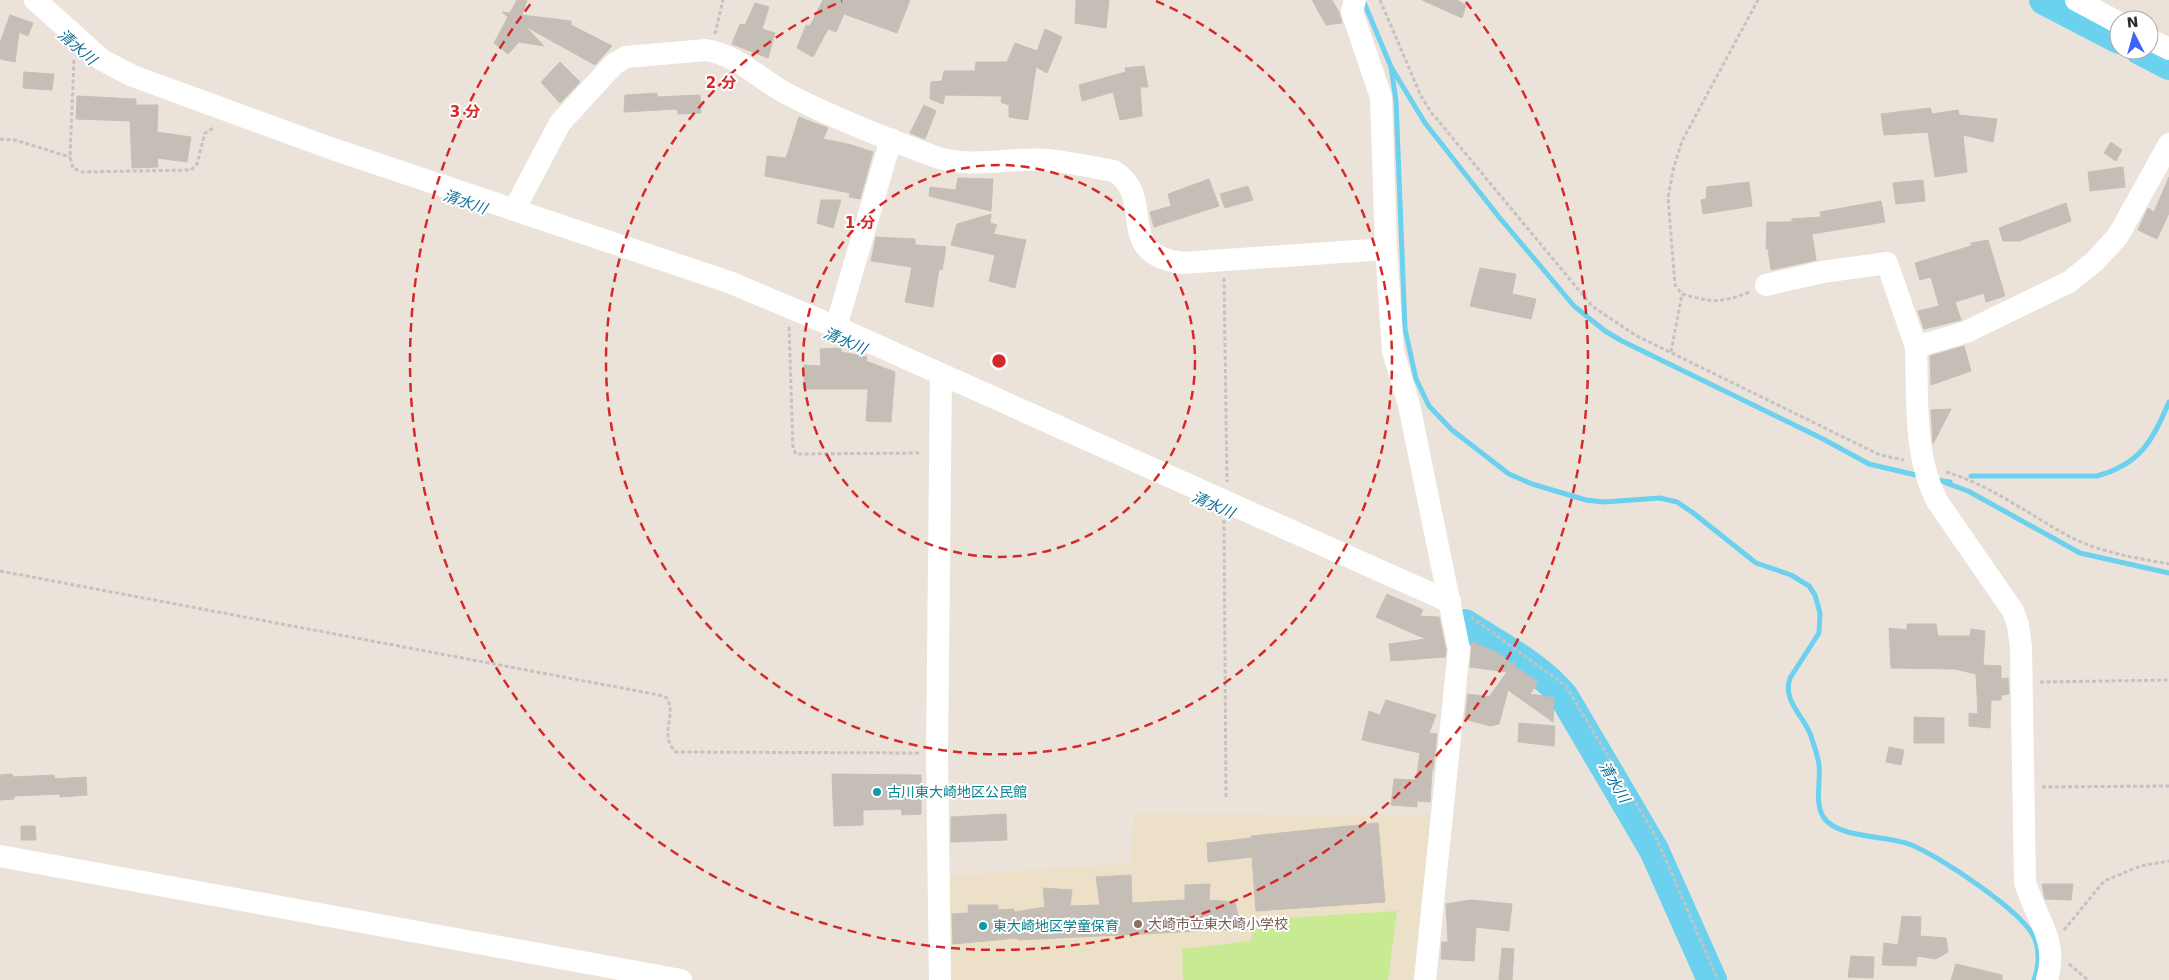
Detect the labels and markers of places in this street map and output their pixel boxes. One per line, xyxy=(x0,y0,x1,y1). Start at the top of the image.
centre of rings xyxy=(990,352,1008,370)
place label: 古川東大崎地区公民館 xyxy=(887,784,1027,800)
marker: 古川東大崎地区公民館 xyxy=(871,786,883,798)
place label: 大崎市立東大崎小学校 xyxy=(1148,916,1288,932)
place label: 東大崎地区学童保育 xyxy=(993,918,1119,934)
marker: 大崎市立東大崎小学校 xyxy=(1132,918,1144,930)
marker: 東大崎地区学童保育 xyxy=(977,920,989,932)

